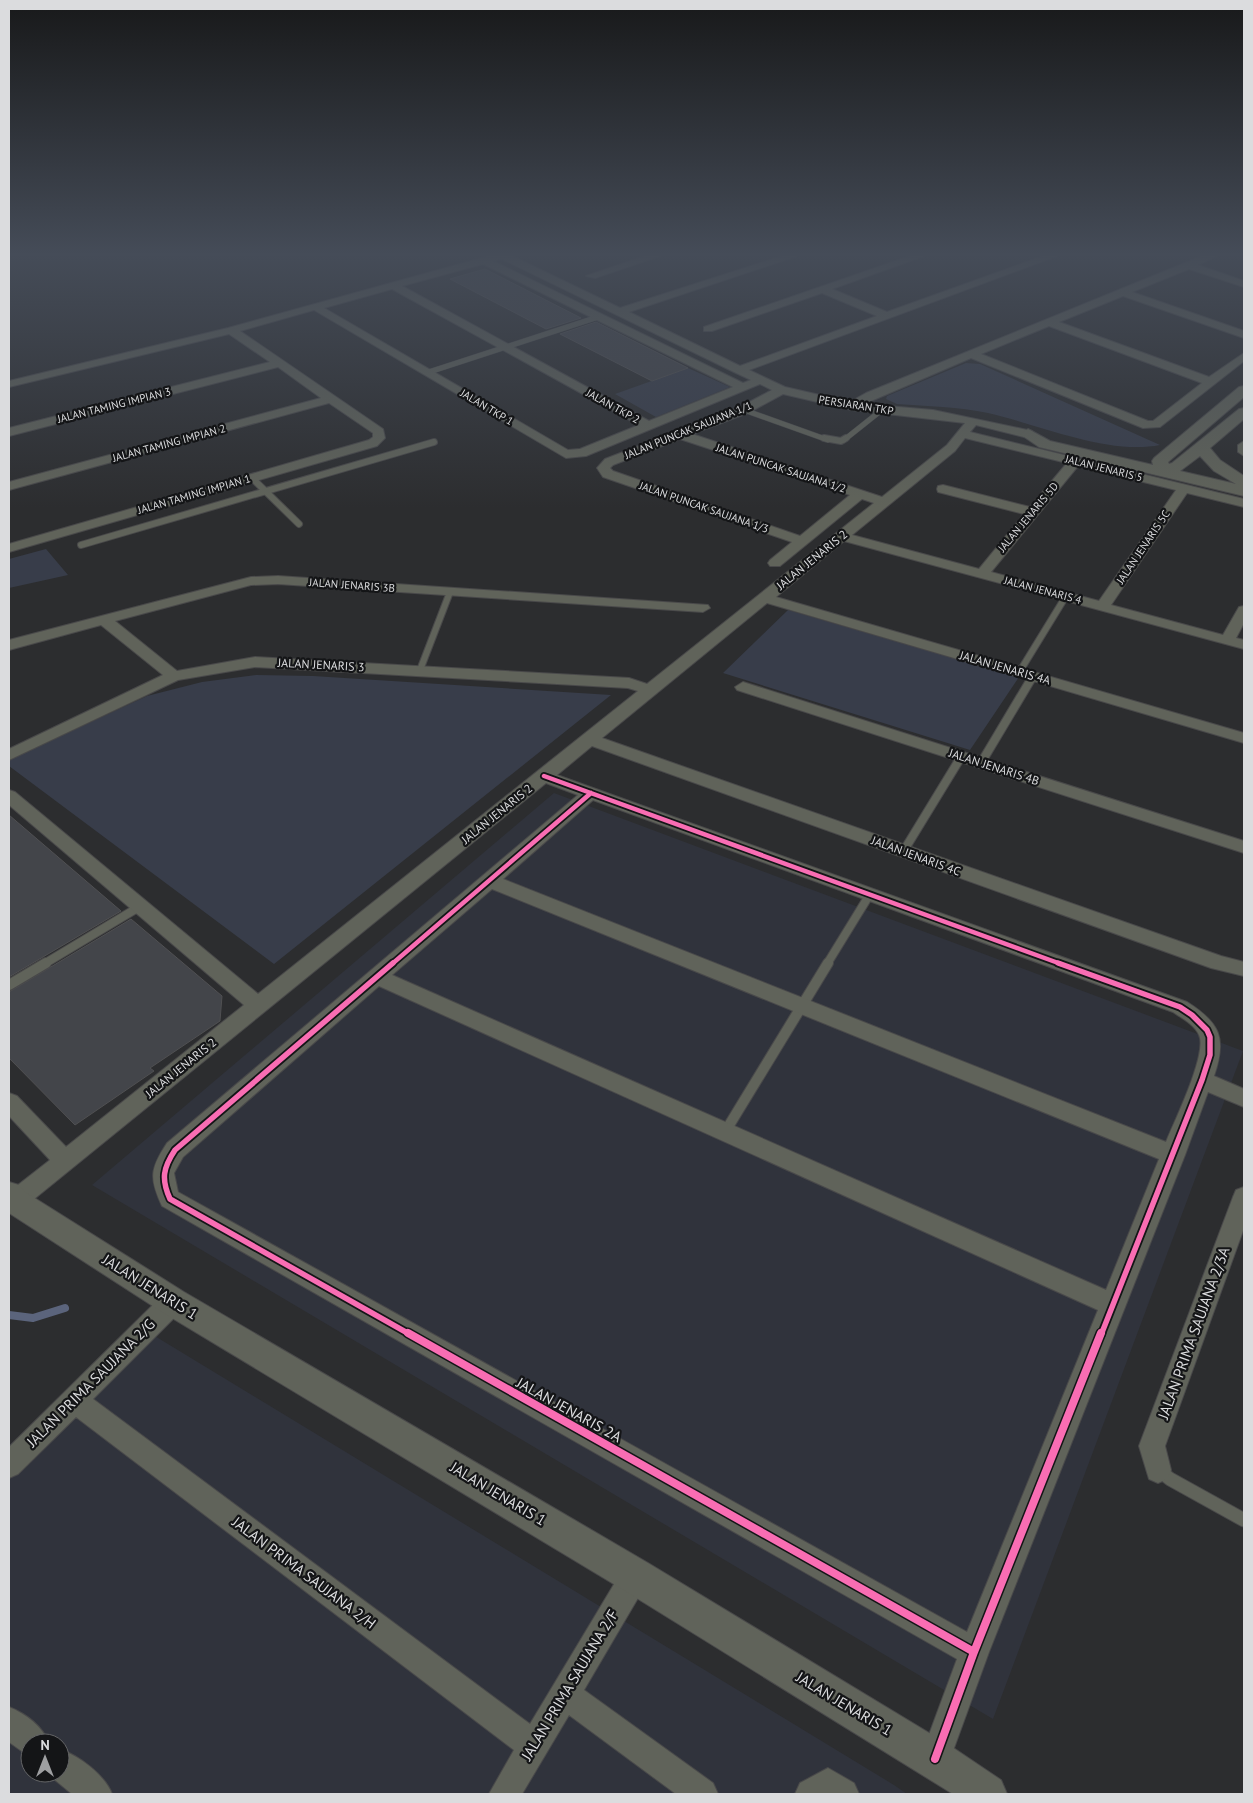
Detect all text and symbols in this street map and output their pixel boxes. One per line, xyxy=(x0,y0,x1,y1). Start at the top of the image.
street label: JALAN TAMING IMPIAN 3 xyxy=(55,384,172,426)
street label: JALAN TKP 1 xyxy=(457,385,516,428)
street label: JALAN TKP 2 xyxy=(583,385,642,426)
street label: PERSIARAN TKP xyxy=(818,392,894,418)
street label: JALAN PUNCAK SAUJANA 1/1 xyxy=(621,398,754,462)
street label: JALAN TAMING IMPIAN 2 xyxy=(110,421,227,465)
street label: JALAN PUNCAK SAUJANA 1/2 xyxy=(713,440,848,496)
street label: JALAN JENARIS 5 xyxy=(1063,451,1144,484)
street label: JALAN TAMING IMPIAN 1 xyxy=(135,471,252,517)
street label: JALAN PUNCAK SAUJANA 1/3 xyxy=(637,478,771,536)
street label: JALAN JENARIS 5D xyxy=(994,479,1061,556)
street label: JALAN JENARIS 5C xyxy=(1113,507,1173,587)
street label: JALAN JENARIS 2 xyxy=(772,526,850,593)
street label: JALAN JENARIS 4 xyxy=(1002,573,1083,607)
street label: JALAN JENARIS 3B xyxy=(308,575,395,595)
street label: JALAN JENARIS 4A xyxy=(957,647,1052,688)
street label: JALAN JENARIS 3 xyxy=(276,655,365,674)
street label: JALAN JENARIS 4B xyxy=(946,745,1041,788)
street label: JALAN JENARIS 2 xyxy=(457,780,535,847)
street label: JALAN JENARIS 4C xyxy=(869,832,963,879)
street label: JALAN JENARIS 2 xyxy=(141,1034,219,1101)
street label: JALAN PRIMA SAUJANA 2/3A xyxy=(1153,1244,1234,1422)
street label: JALAN JENARIS 1 xyxy=(98,1249,201,1323)
street label: JALAN PRIMA SAUJANA 2/G xyxy=(22,1314,159,1452)
street label: JALAN JENARIS 2A xyxy=(512,1372,625,1446)
street label: JALAN JENARIS 1 xyxy=(446,1457,550,1530)
street label: JALAN PRIMA SAUJANA 2/H xyxy=(228,1512,380,1633)
street label: JALAN PRIMA SAUJANA 2/F xyxy=(516,1606,622,1765)
street label: JALAN JENARIS 1 xyxy=(792,1667,896,1740)
north arrow xyxy=(20,1733,70,1783)
text: N xyxy=(40,1736,50,1754)

